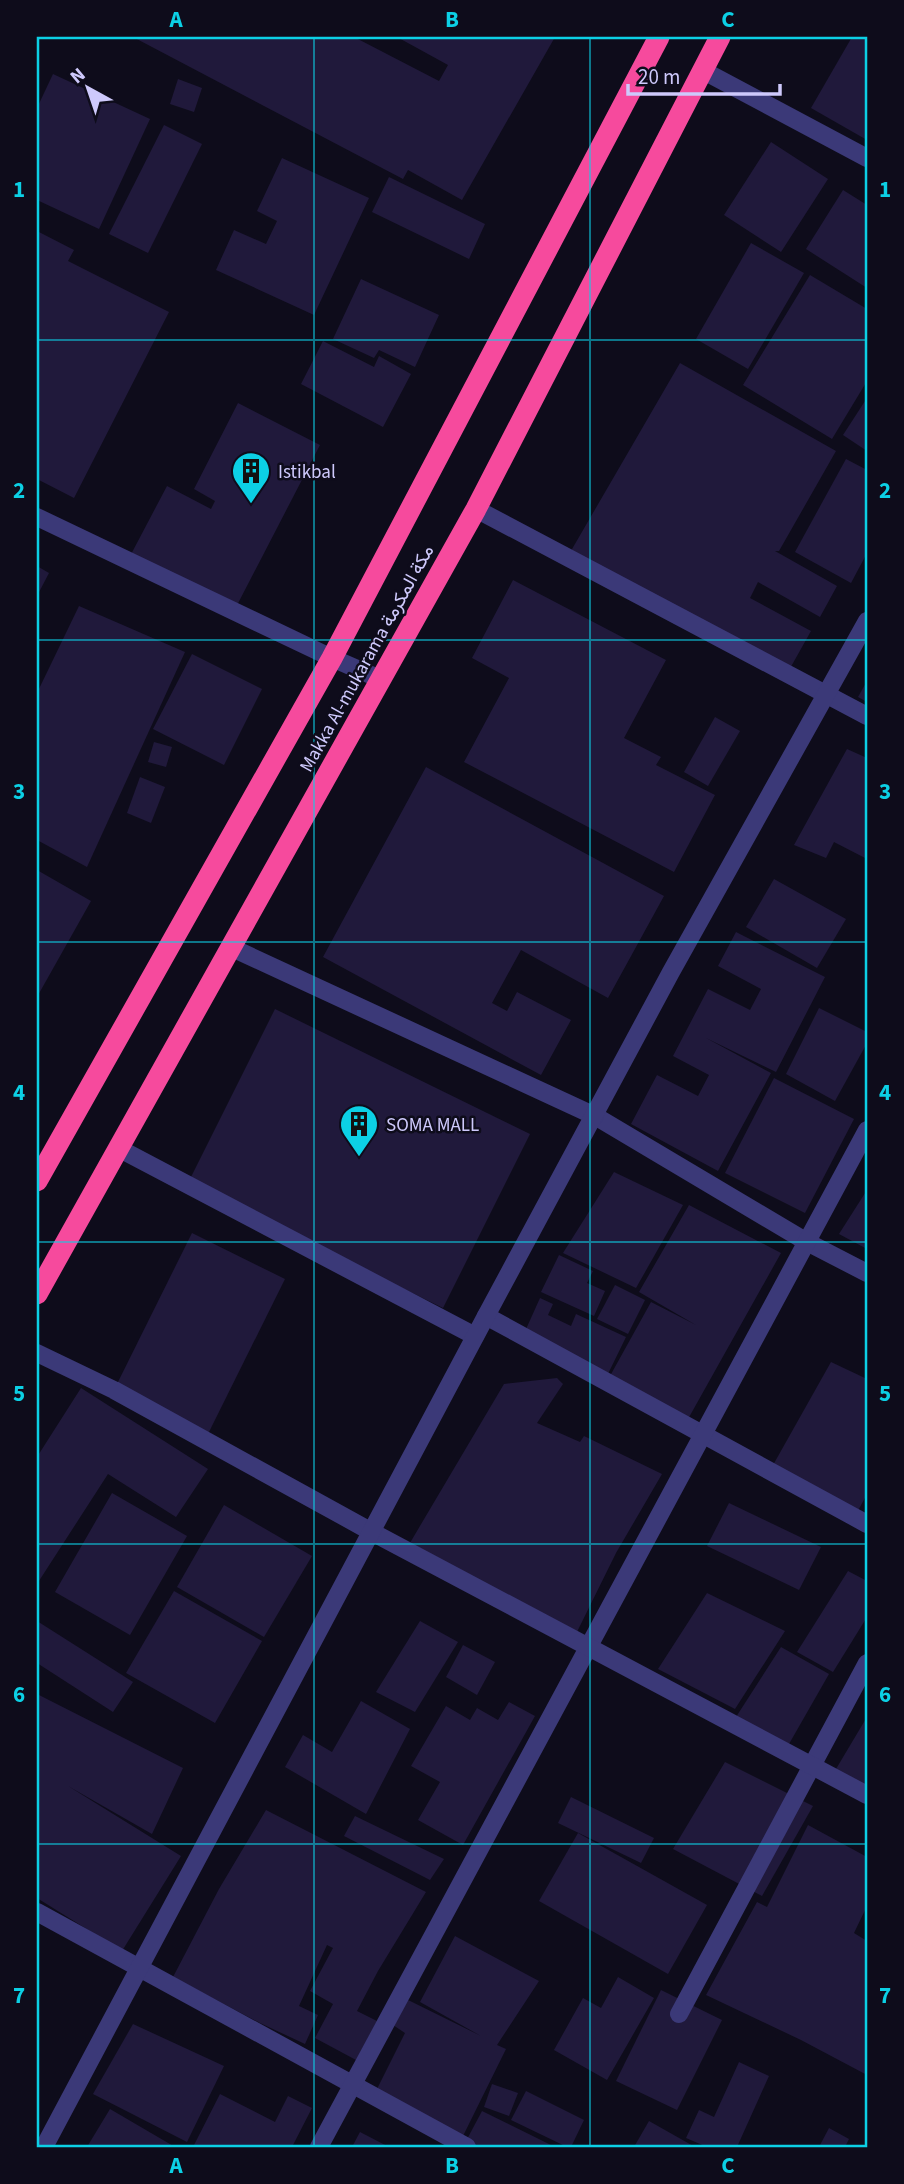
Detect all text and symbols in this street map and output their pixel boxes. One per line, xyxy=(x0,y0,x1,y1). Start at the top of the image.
text: A xyxy=(168,3,183,36)
text: B xyxy=(445,3,459,36)
text: C xyxy=(721,3,735,36)
north arrow xyxy=(52,52,122,122)
scale bar xyxy=(628,52,780,96)
text: N xyxy=(65,62,92,91)
text: 20 m xyxy=(638,62,680,92)
text: 1 xyxy=(13,173,25,206)
text: 1 xyxy=(879,173,891,206)
building icon: Istikbal xyxy=(230,450,272,505)
place label: Istikbal xyxy=(278,459,336,486)
text: 2 xyxy=(13,474,25,507)
text: 2 xyxy=(879,474,891,507)
street label: Makka Al-mukarama مكة المكرمة xyxy=(293,540,441,777)
text: 3 xyxy=(13,775,25,808)
text: 3 xyxy=(879,775,891,808)
text: 4 xyxy=(13,1076,25,1109)
text: 4 xyxy=(879,1076,891,1109)
building icon: SOMA MALL xyxy=(338,1103,380,1158)
place label: SOMA MALL xyxy=(386,1112,479,1139)
text: 5 xyxy=(13,1377,25,1410)
text: 5 xyxy=(879,1377,891,1410)
text: 6 xyxy=(13,1678,25,1711)
text: 6 xyxy=(879,1678,891,1711)
text: 7 xyxy=(13,1979,25,2012)
text: 7 xyxy=(879,1979,891,2012)
text: A xyxy=(168,2149,183,2182)
text: B xyxy=(445,2149,459,2182)
text: C xyxy=(721,2149,735,2182)

